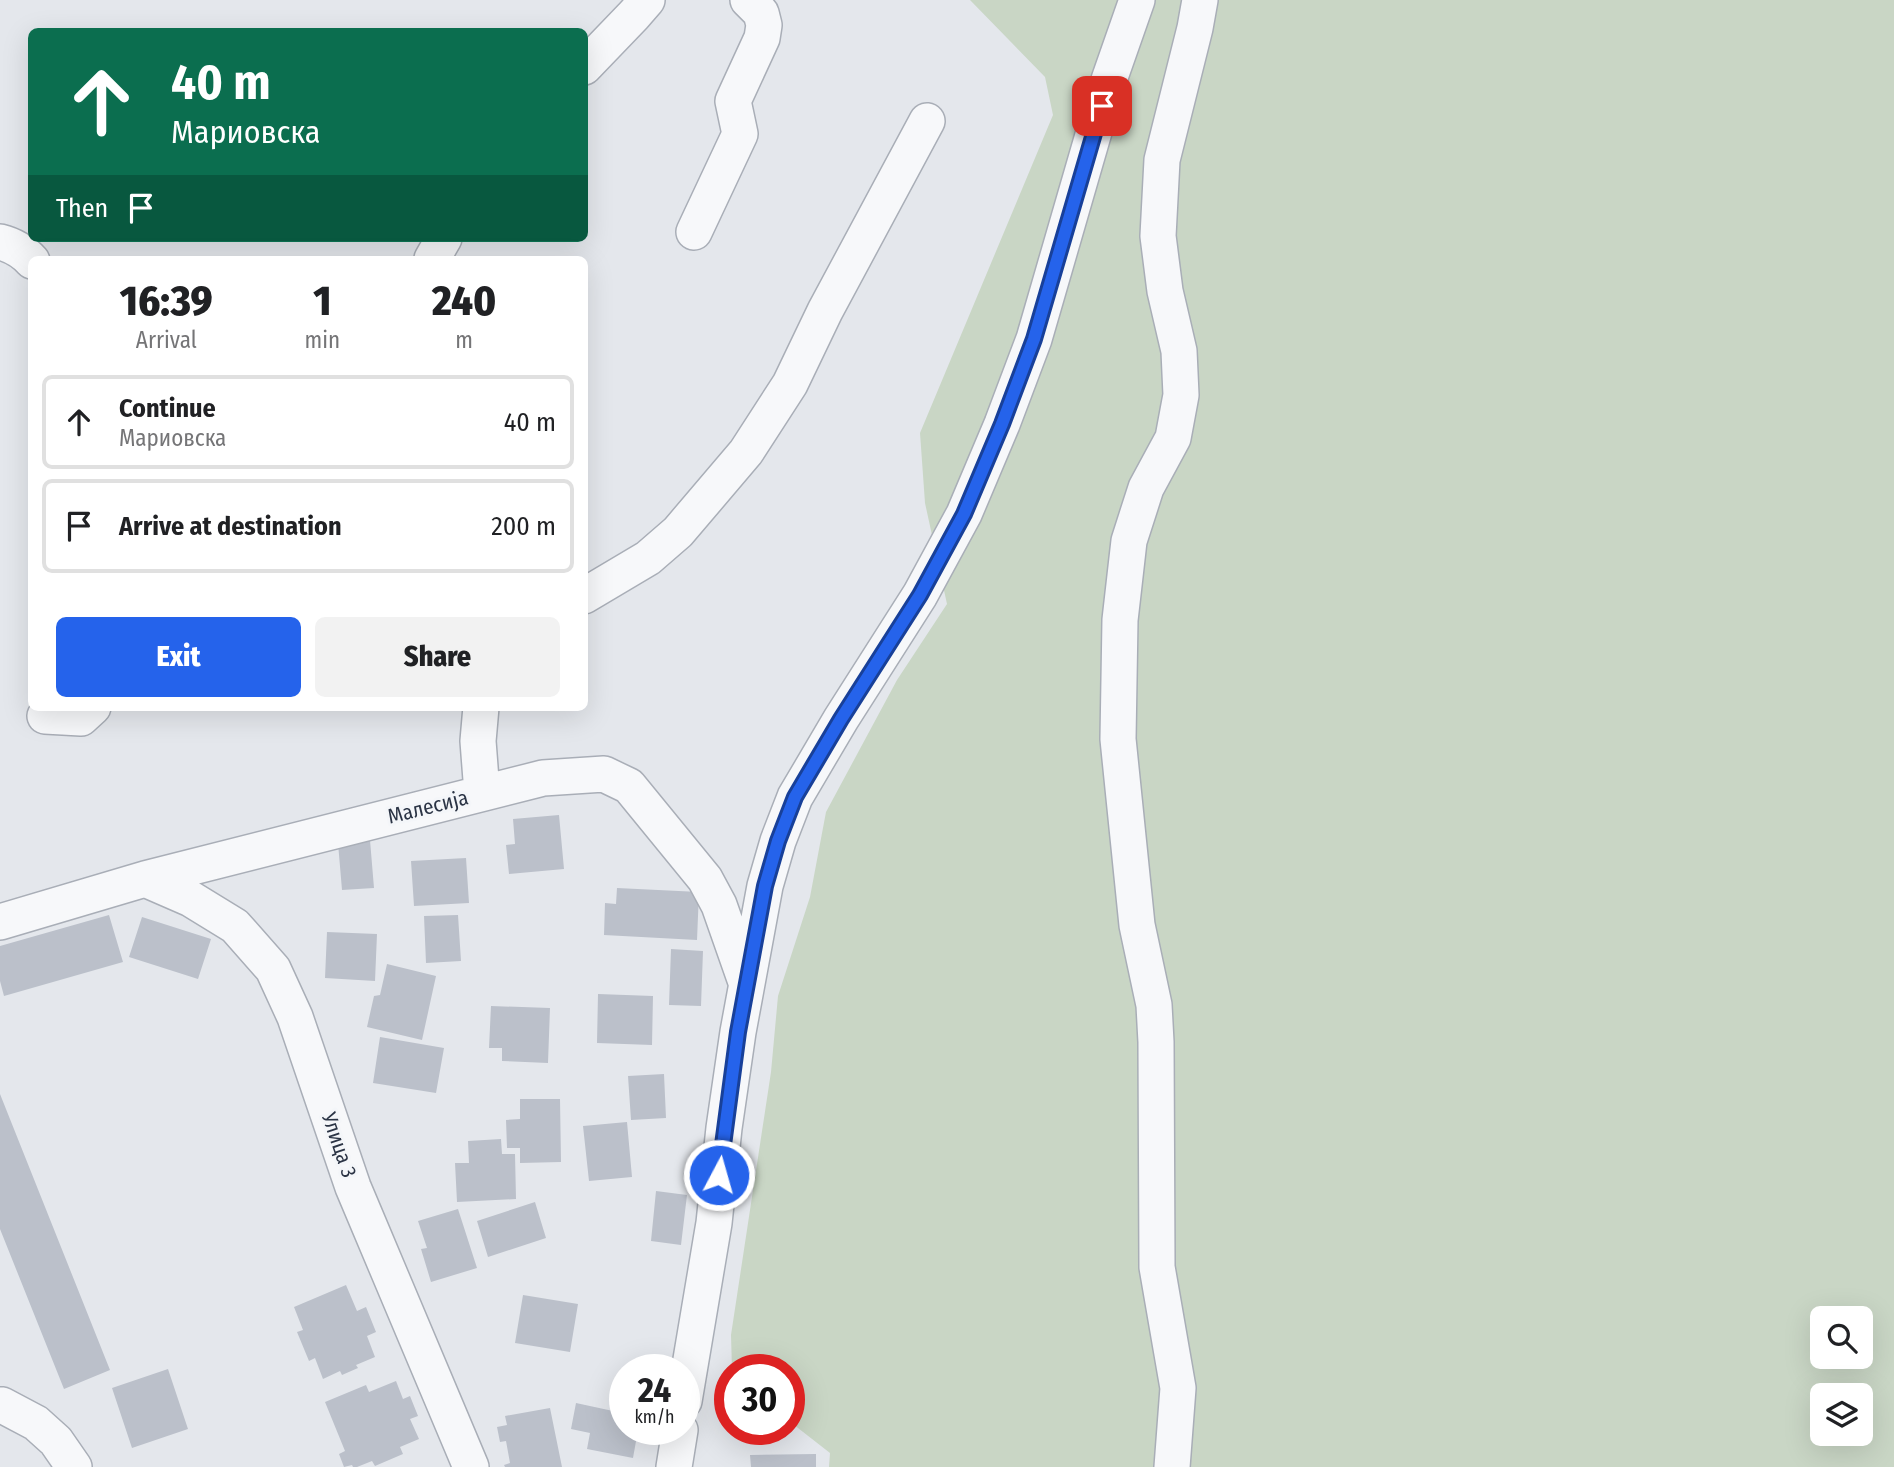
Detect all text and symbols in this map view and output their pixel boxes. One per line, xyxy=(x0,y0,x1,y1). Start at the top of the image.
text: 40 m xyxy=(171,53,271,112)
icon: ahead xyxy=(56,56,147,147)
pin xyxy=(1072,76,1132,136)
icon: arrive xyxy=(1083,87,1121,125)
text: Мариовска xyxy=(171,113,320,151)
icon: arrive xyxy=(122,189,160,227)
text: Then xyxy=(56,193,108,224)
text: 16:39 xyxy=(120,276,213,326)
text: 1 xyxy=(313,276,331,326)
text: 240 xyxy=(432,276,496,326)
text: Arrival xyxy=(136,326,197,354)
text: min xyxy=(305,326,340,354)
text: m xyxy=(455,326,473,354)
text: Continue xyxy=(119,393,216,424)
icon: ahead xyxy=(60,403,98,441)
text: 40 m xyxy=(504,407,556,438)
text: Мариовска xyxy=(119,424,226,452)
icon: arrive xyxy=(60,507,98,545)
text: Arrive at destination xyxy=(119,511,342,542)
text: 200 m xyxy=(491,511,556,542)
button: Exit xyxy=(56,617,301,697)
button: Share xyxy=(315,617,560,697)
street label: Малесија xyxy=(385,784,471,830)
street label: Улица 3 xyxy=(315,1108,362,1181)
position arrow xyxy=(682,1138,756,1212)
map controls xyxy=(1810,1306,1873,1446)
button: search xyxy=(1810,1306,1873,1369)
speed limit sign: 30 xyxy=(714,1354,805,1445)
text: 24 xyxy=(638,1369,671,1411)
button: layers xyxy=(1810,1383,1873,1446)
text: km/h xyxy=(634,1406,675,1428)

